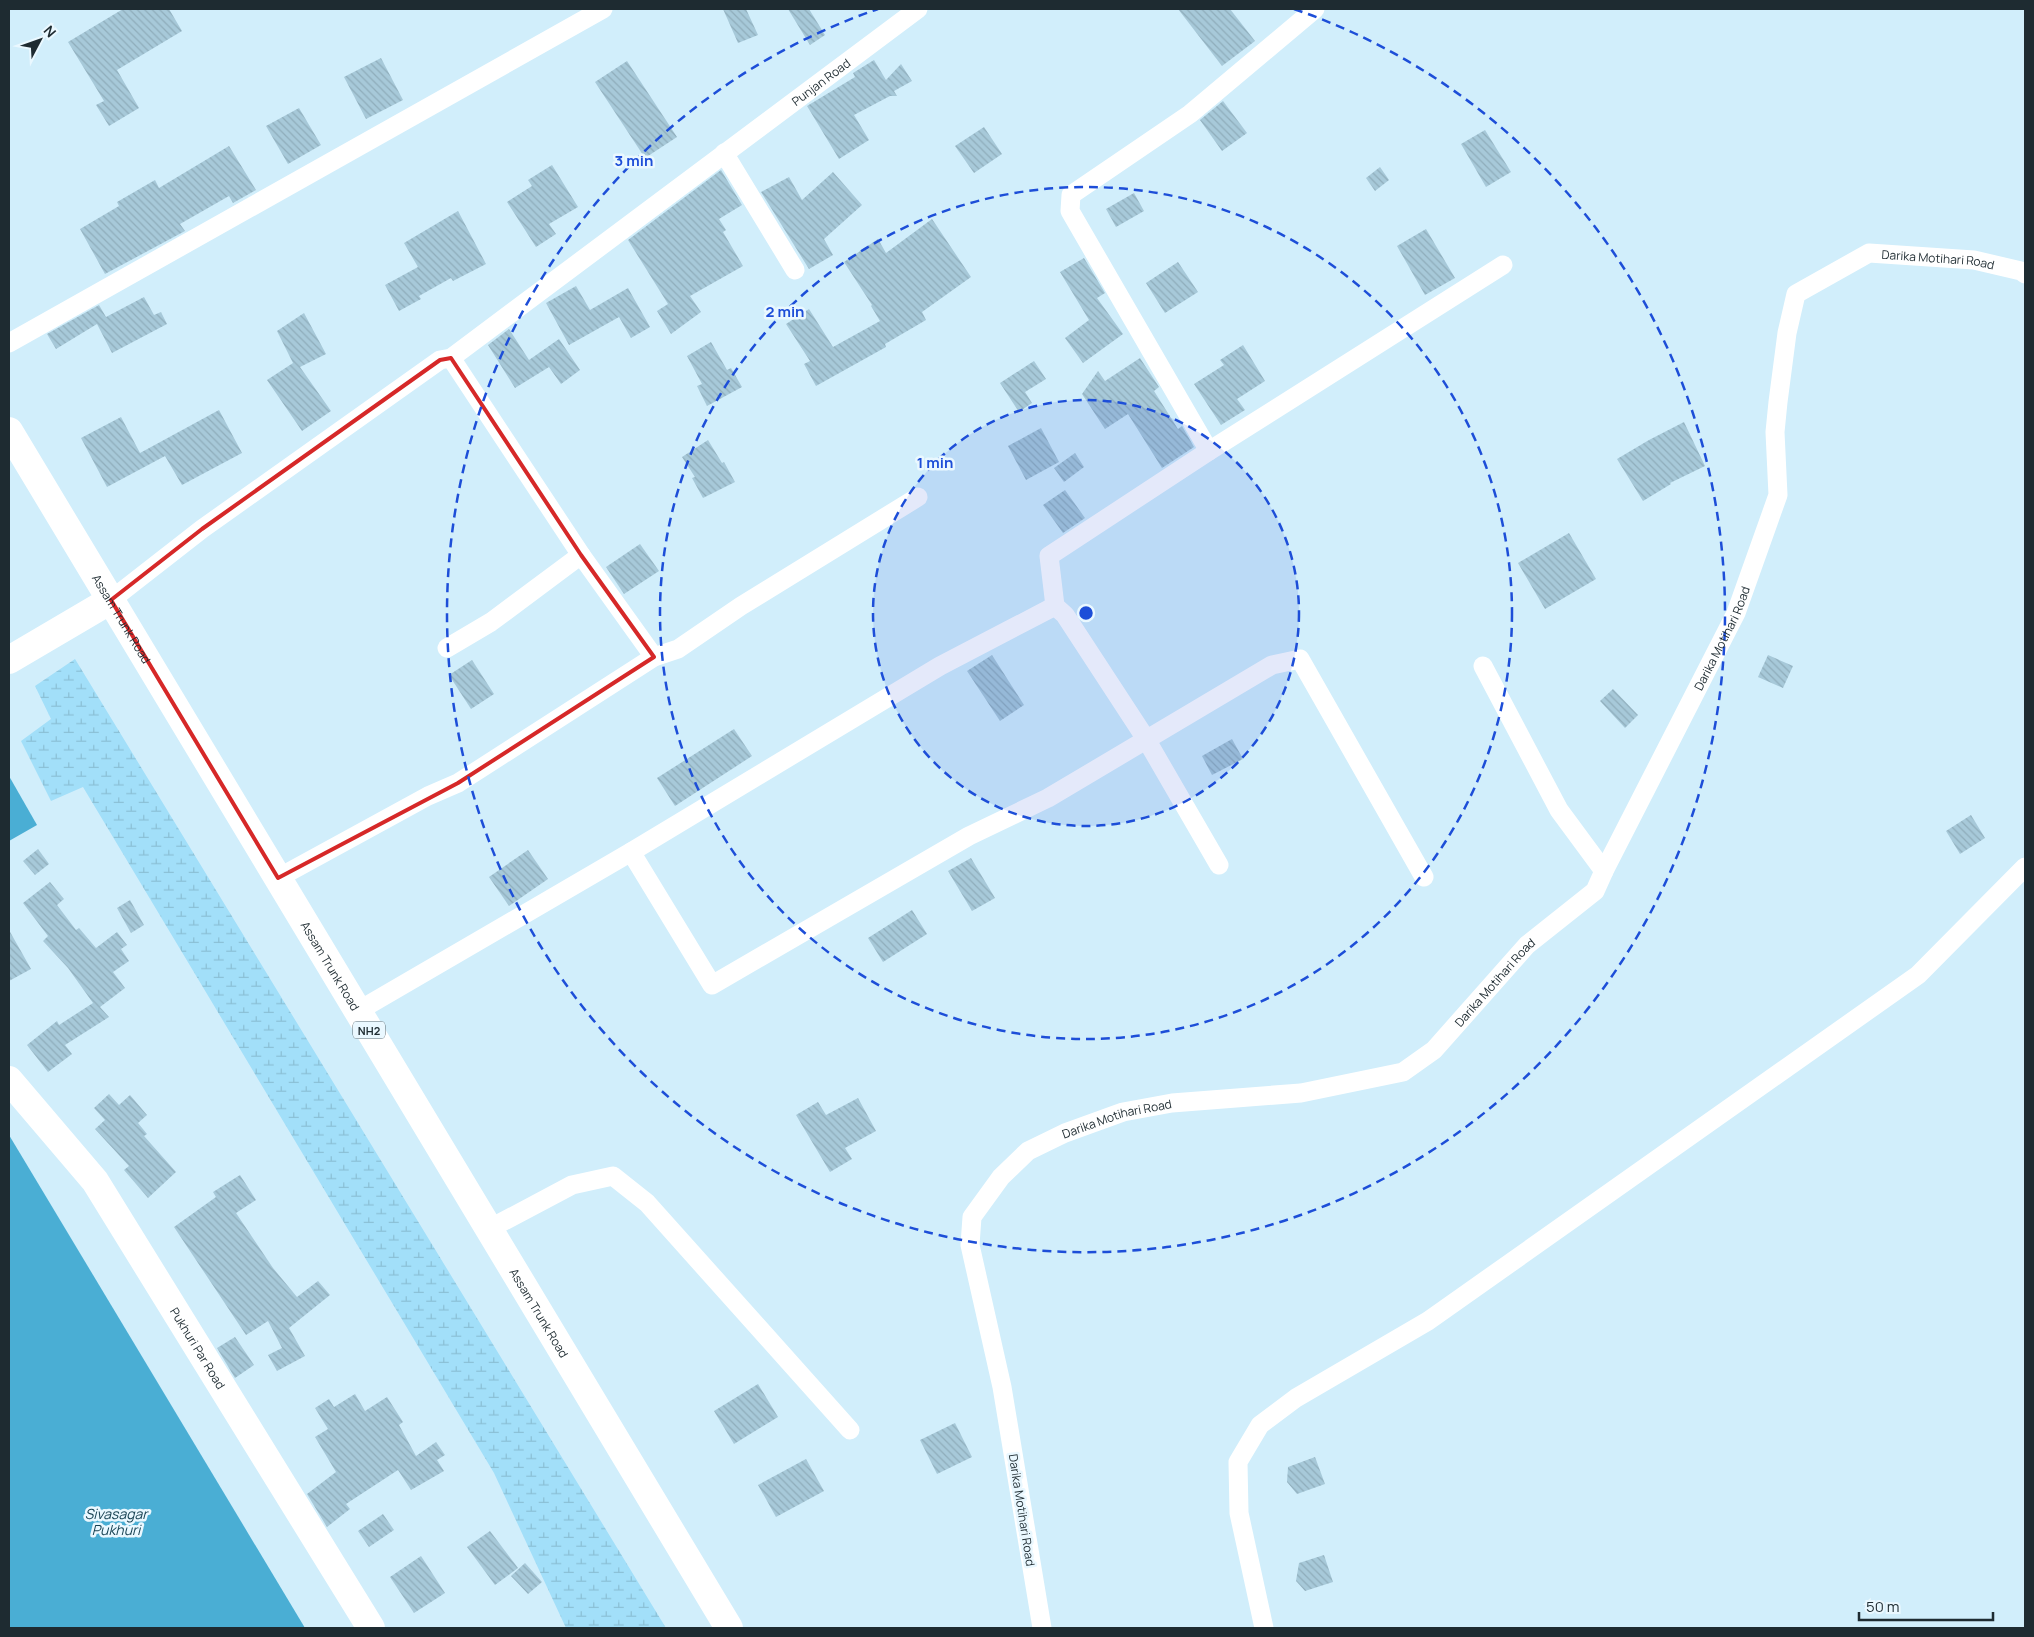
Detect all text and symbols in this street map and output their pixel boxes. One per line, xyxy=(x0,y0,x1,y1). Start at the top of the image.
north arrow xyxy=(15,15,65,65)
text: N xyxy=(40,21,61,41)
street label: Punjan Road xyxy=(788,54,853,109)
text: 3 min xyxy=(615,150,653,171)
street label: Darika Motihari Road xyxy=(1881,245,1996,273)
text: 2 min xyxy=(765,301,805,322)
text: 1 min xyxy=(917,452,953,473)
street label: Assam Trunk Road xyxy=(88,571,155,667)
street label: Darika Motihari Road xyxy=(1689,584,1753,693)
centre of rings xyxy=(1077,604,1095,622)
street label: Assam Trunk Road xyxy=(297,918,364,1014)
street label: Darika Motihari Road xyxy=(1450,934,1538,1030)
road number: NH2 xyxy=(353,1022,385,1038)
street label: Darika Motihari Road xyxy=(1060,1095,1173,1142)
street label: Assam Trunk Road xyxy=(506,1265,573,1361)
street label: Pukhuri Par Road xyxy=(166,1304,230,1392)
street label: Darika Motihari Road xyxy=(1005,1453,1039,1567)
water label: Sivasagar Pukhuri xyxy=(85,1504,149,1539)
scale bar xyxy=(1859,1590,1993,1622)
text: 50 m xyxy=(1866,1596,1900,1617)

